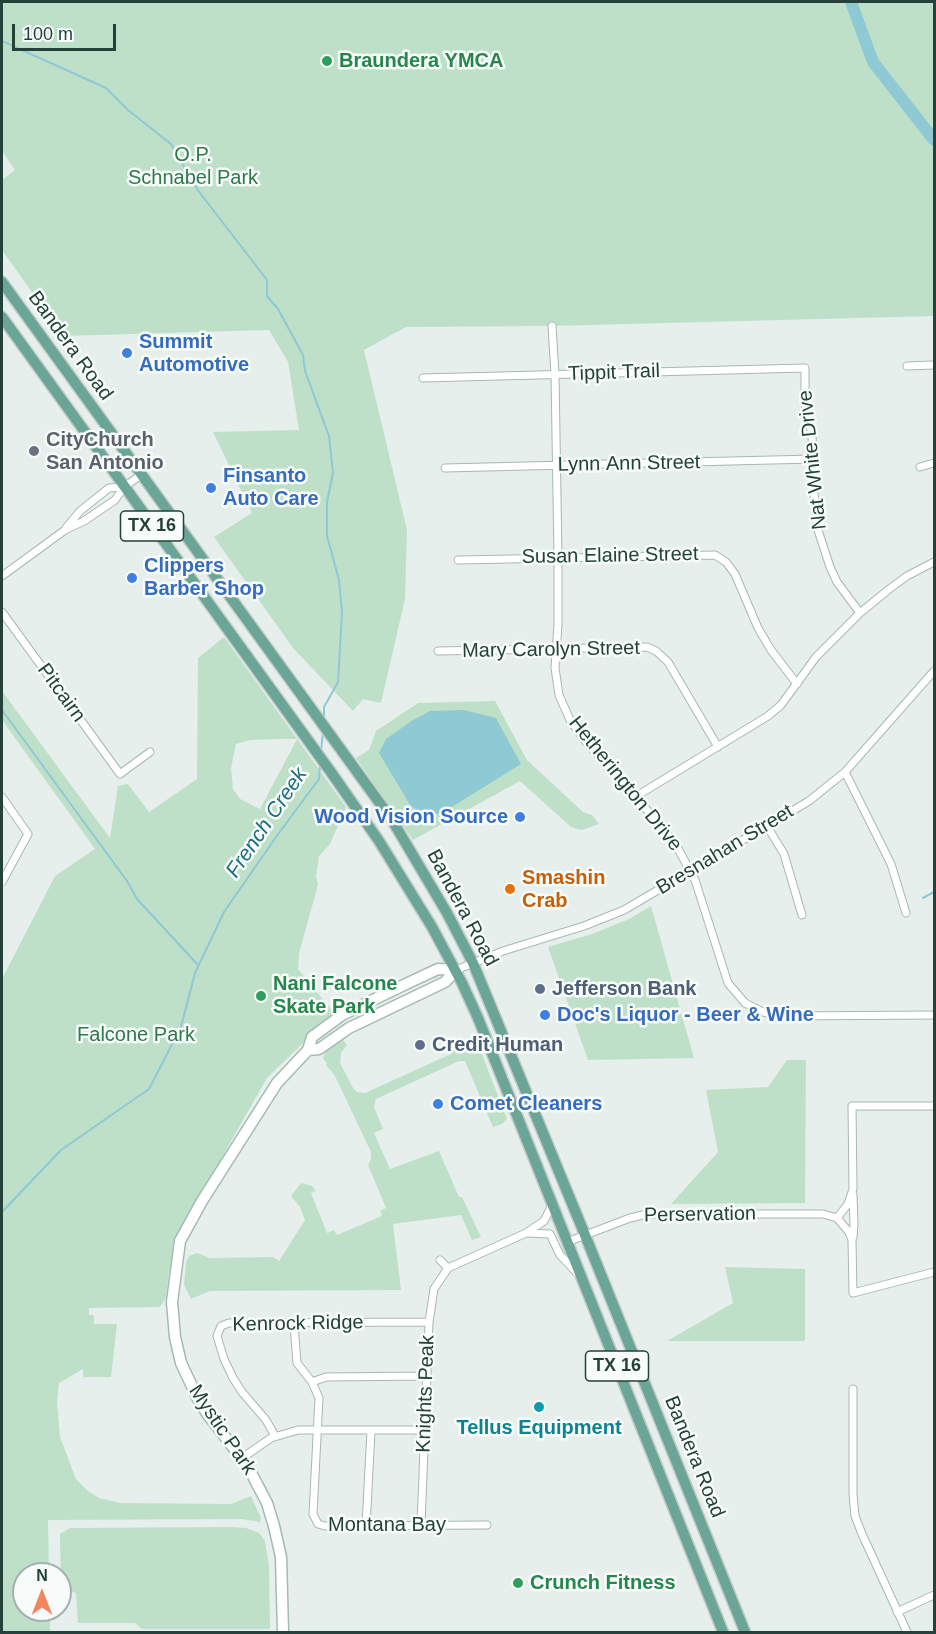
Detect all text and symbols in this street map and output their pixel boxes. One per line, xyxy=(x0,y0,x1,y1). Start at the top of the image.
scale bar xyxy=(15,12,118,50)
text: 100 m xyxy=(23,24,73,44)
place label: Braundera YMCA xyxy=(339,49,503,73)
marker: Braundera YMCA xyxy=(320,54,334,68)
park label: O.P. Schnabel Park xyxy=(128,143,258,190)
street label: Bandera Road xyxy=(22,287,118,405)
place label: Summit Automotive xyxy=(139,330,249,377)
marker: Summit Automotive xyxy=(120,346,134,360)
street label: Tippit Trail xyxy=(568,359,660,387)
street label: Nat White Drive xyxy=(794,389,832,531)
place label: CityChurch San Antonio xyxy=(46,428,164,475)
marker: CityChurch San Antonio xyxy=(27,444,41,458)
street label: Lynn Ann Street xyxy=(557,451,701,477)
place label: Finsanto Auto Care xyxy=(223,464,319,511)
marker: Finsanto Auto Care xyxy=(204,481,218,495)
road number: TX 16 xyxy=(120,511,184,541)
street label: Susan Elaine Street xyxy=(521,542,699,570)
place label: Clippers Barber Shop xyxy=(144,554,264,601)
marker: Clippers Barber Shop xyxy=(125,571,139,585)
street label: Mary Carolyn Street xyxy=(462,636,640,664)
street label: Pitcairn xyxy=(32,659,90,727)
street label: Hetherington Drive xyxy=(563,712,687,856)
water label: French Creek xyxy=(221,763,313,883)
street label: Bresnahan Street xyxy=(652,800,798,900)
place label: Wood Vision Source xyxy=(314,805,508,829)
marker: Wood Vision Source xyxy=(513,810,527,824)
street label: Bandera Road xyxy=(421,845,503,971)
place label: Smashin Crab xyxy=(522,866,605,913)
marker: Smashin Crab xyxy=(503,882,517,896)
place label: Nani Falcone Skate Park xyxy=(273,972,397,1019)
place label: Jefferson Bank xyxy=(552,977,696,1001)
marker: Jefferson Bank xyxy=(533,982,547,996)
marker: Nani Falcone Skate Park xyxy=(254,989,268,1003)
place label: Doc's Liquor - Beer & Wine xyxy=(557,1003,814,1027)
marker: Doc's Liquor - Beer & Wine xyxy=(538,1008,552,1022)
park label: Falcone Park xyxy=(77,1023,195,1047)
place label: Credit Human xyxy=(432,1033,563,1057)
marker: Credit Human xyxy=(413,1038,427,1052)
place label: Comet Cleaners xyxy=(450,1092,602,1116)
marker: Comet Cleaners xyxy=(431,1097,445,1111)
street label: Perservation xyxy=(644,1202,756,1228)
street label: Kenrock Ridge xyxy=(232,1311,364,1337)
street label: Knights Peak xyxy=(412,1335,440,1453)
road number: TX 16 xyxy=(586,1351,648,1381)
street label: Mystic Park xyxy=(183,1380,261,1480)
street label: Bandera Road xyxy=(659,1393,729,1521)
marker: Tellus Equipment xyxy=(532,1400,546,1414)
place label: Tellus Equipment xyxy=(456,1416,622,1440)
street label: Montana Bay xyxy=(328,1513,446,1537)
north arrow xyxy=(12,1562,72,1622)
text: N xyxy=(36,1567,48,1584)
place label: Crunch Fitness xyxy=(530,1571,676,1595)
marker: Crunch Fitness xyxy=(511,1576,525,1590)

